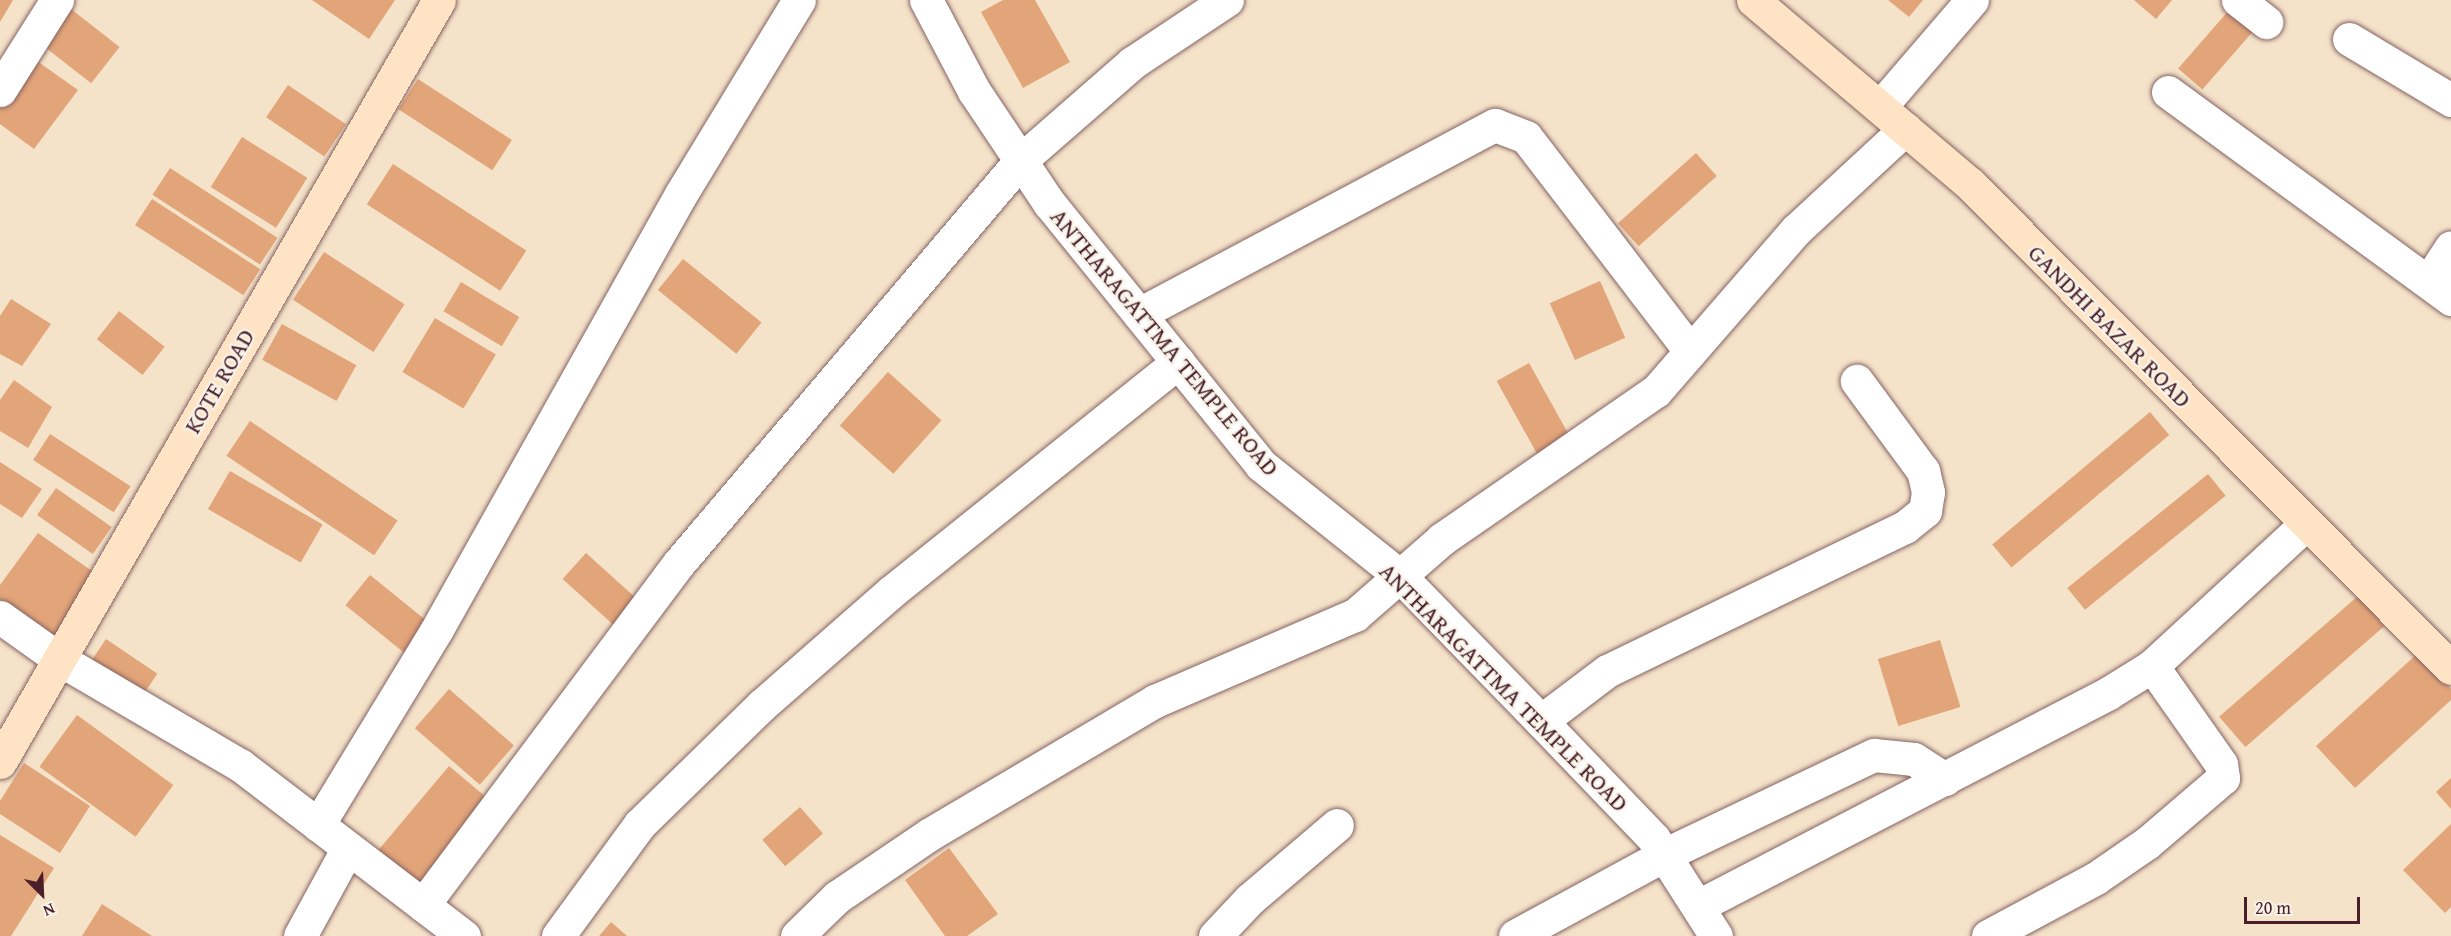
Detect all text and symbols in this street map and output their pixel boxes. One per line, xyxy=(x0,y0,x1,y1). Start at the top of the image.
street label: ANTHARAGATTMA TEMPLE ROAD xyxy=(1045,202,1285,482)
street label: GANDHI BAZAR ROAD xyxy=(2022,238,2198,414)
street label: KOTE ROAD xyxy=(178,324,260,438)
street label: ANTHARAGATTMA TEMPLE ROAD xyxy=(1374,557,1634,817)
north arrow xyxy=(12,864,72,924)
scale bar xyxy=(2247,885,2362,923)
text: 20 m xyxy=(2255,894,2291,921)
text: N xyxy=(40,897,59,924)

